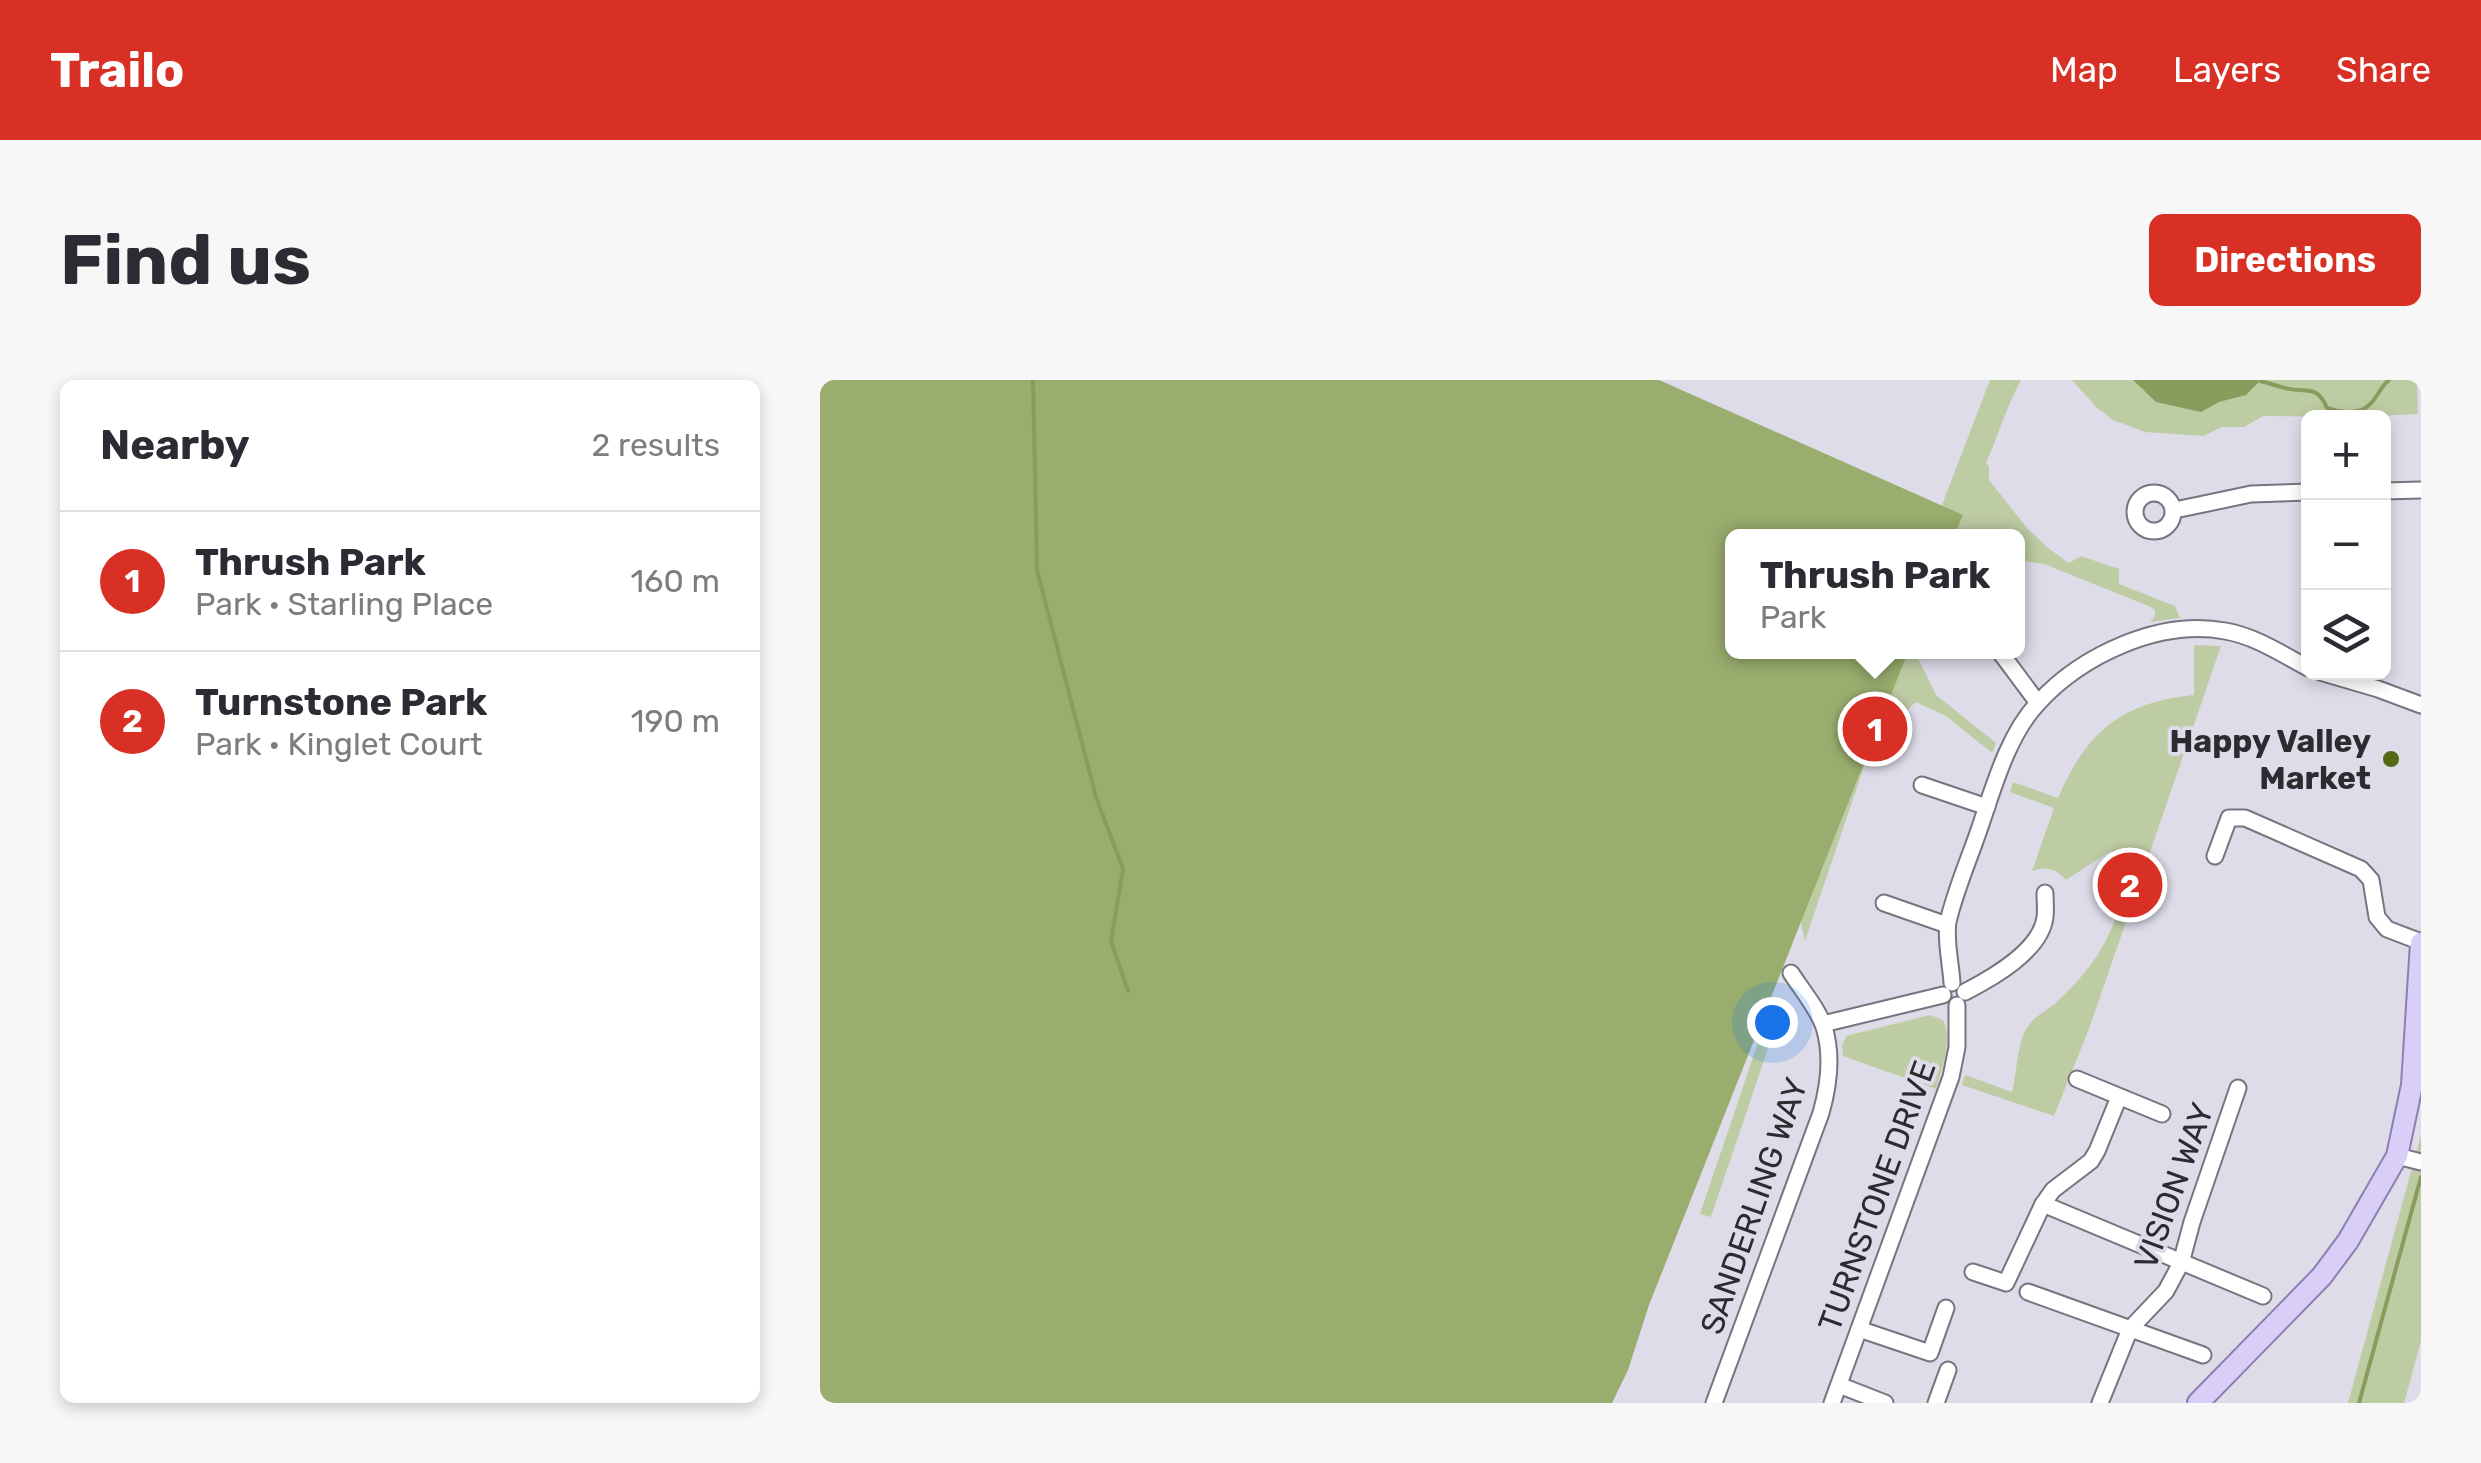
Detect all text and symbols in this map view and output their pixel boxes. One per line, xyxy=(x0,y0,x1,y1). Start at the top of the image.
text: Trailo xyxy=(50,42,184,99)
text: Map xyxy=(2050,49,2118,91)
text: Layers xyxy=(2173,49,2281,91)
text: Share xyxy=(2336,49,2431,91)
button: Directions xyxy=(2149,214,2421,306)
text: Find us xyxy=(60,219,311,302)
map controls xyxy=(2301,410,2391,680)
button: + xyxy=(2301,410,2391,500)
text: Nearby xyxy=(100,420,250,470)
text: 2 results xyxy=(591,426,720,464)
button: − xyxy=(2301,500,2391,590)
popup xyxy=(1725,529,2025,659)
text: Thrush Park xyxy=(195,539,426,585)
text: Thrush Park xyxy=(1760,552,1990,598)
text: 1 xyxy=(125,562,140,600)
text: 160 m xyxy=(630,562,720,600)
text: Park · Starling Place xyxy=(195,585,493,623)
button: layers xyxy=(2301,590,2391,680)
text: Park xyxy=(1760,598,1826,636)
text: Turnstone Park xyxy=(195,679,487,725)
pin: 1 xyxy=(1842,692,1908,766)
text: 2 xyxy=(122,702,143,740)
text: 190 m xyxy=(631,702,720,740)
place label: Happy Valley Market xyxy=(2169,722,2371,797)
text: Park · Kinglet Court xyxy=(195,725,483,763)
marker: Happy Valley Market xyxy=(2380,748,2402,770)
pin: 2 xyxy=(2098,848,2162,922)
your location xyxy=(1747,997,1798,1048)
street label: TURNSTONE DRIVE xyxy=(1810,1056,1944,1336)
street label: SANDERLING WAY xyxy=(1692,1073,1816,1339)
street label: VISION WAY xyxy=(2126,1098,2222,1274)

